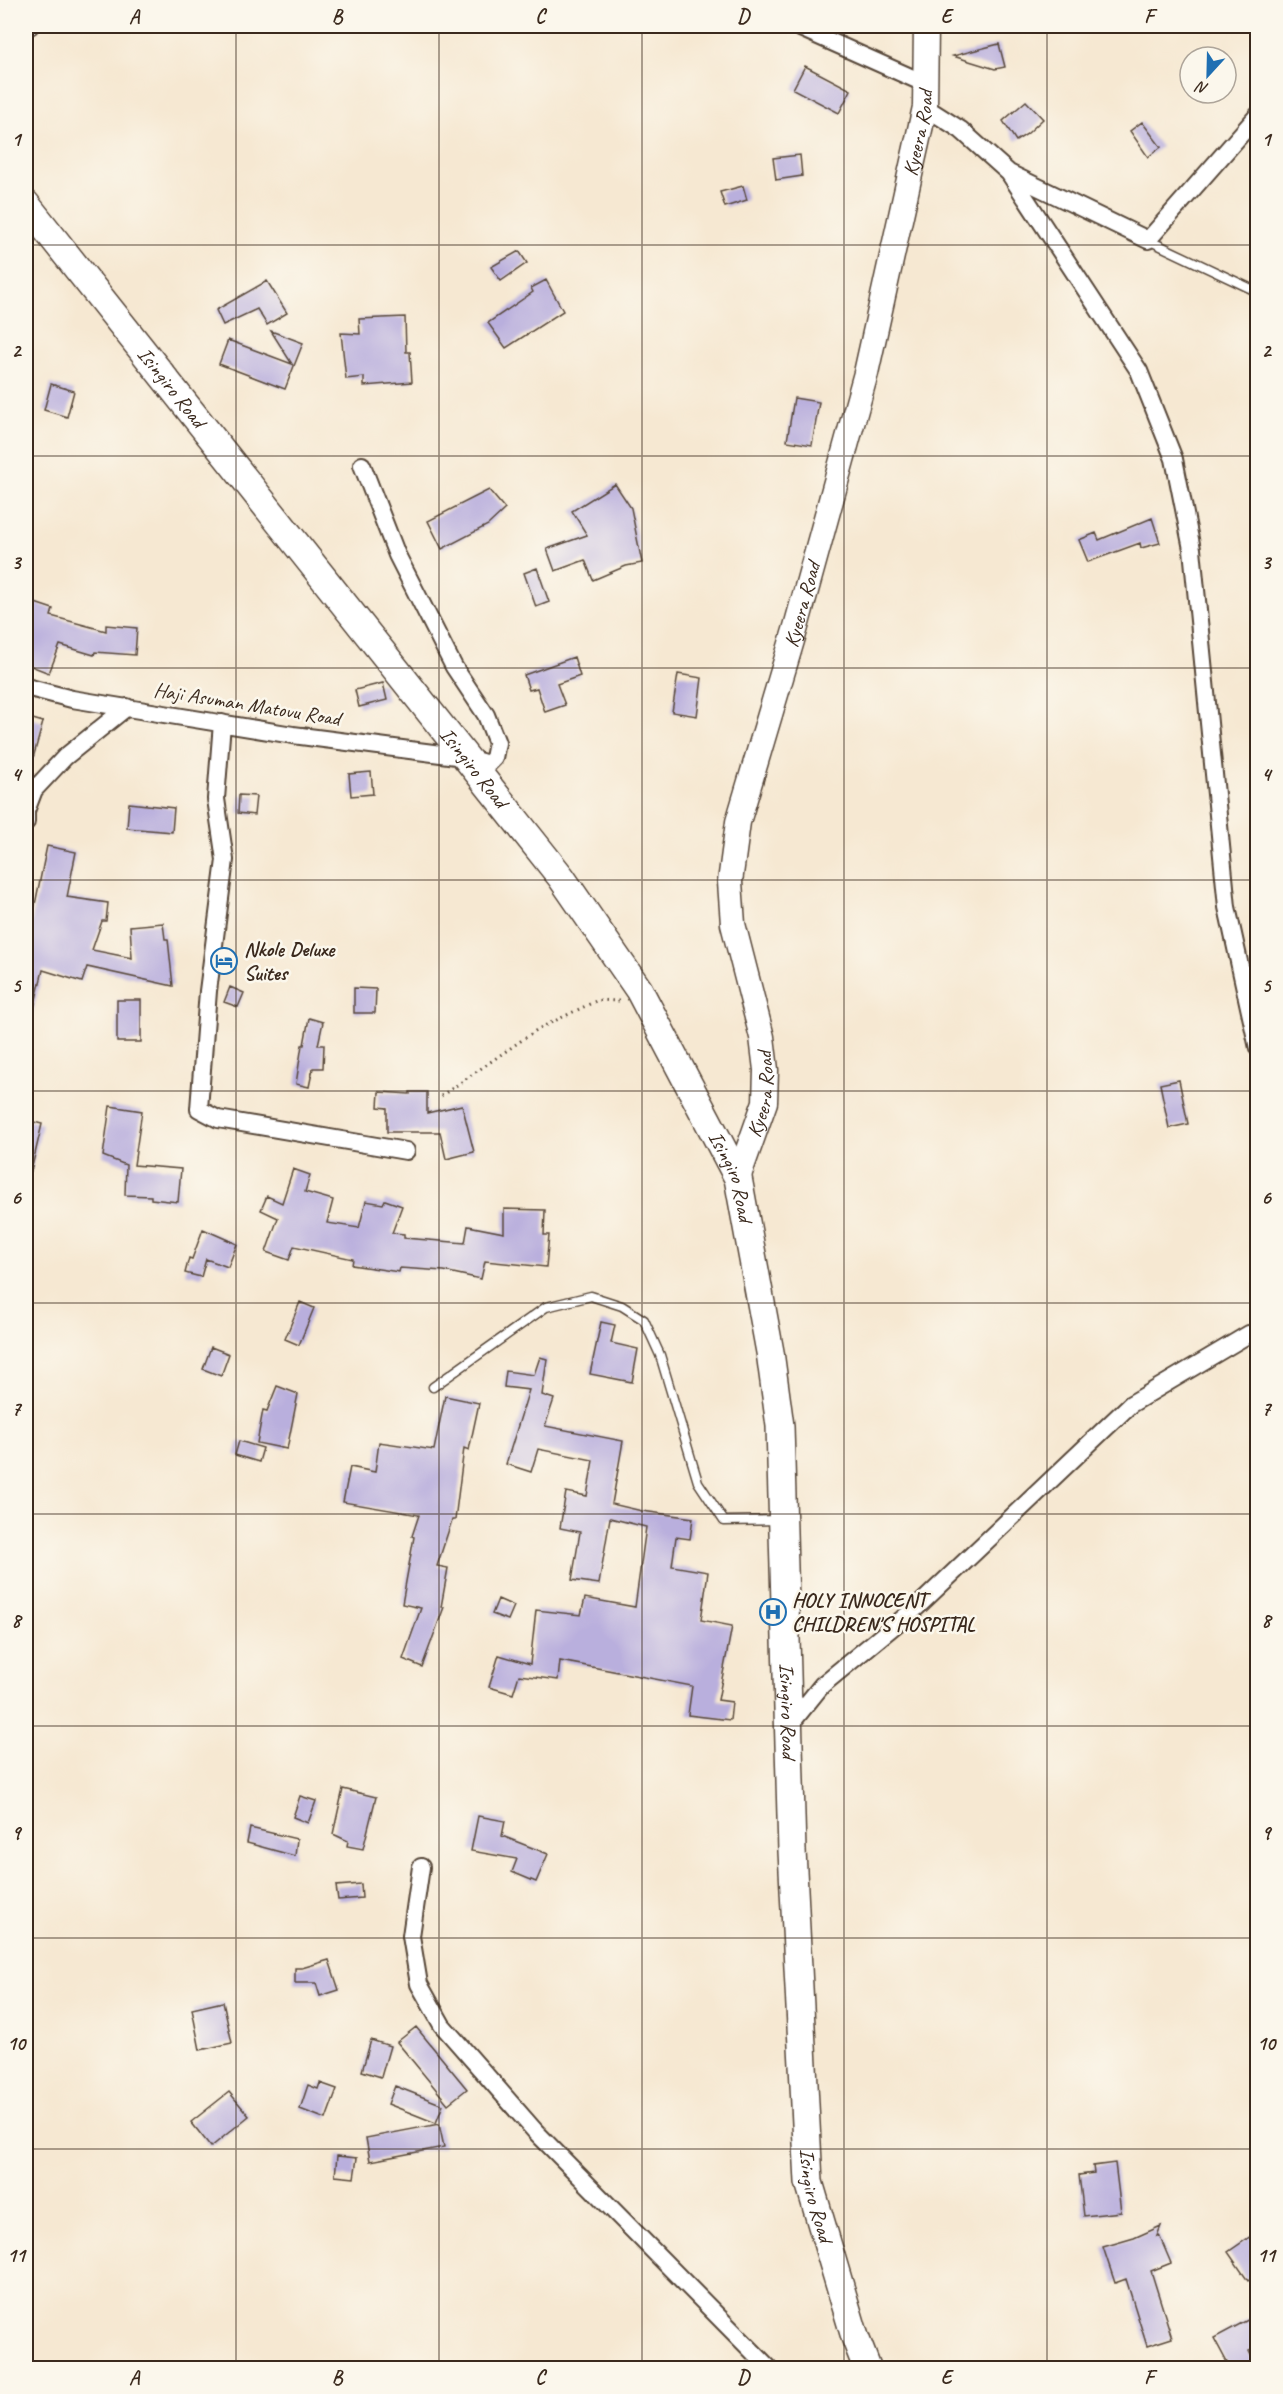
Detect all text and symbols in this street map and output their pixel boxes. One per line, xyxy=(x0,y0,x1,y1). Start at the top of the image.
text: A xyxy=(129,4,141,29)
text: B xyxy=(332,4,344,29)
text: C xyxy=(535,4,547,29)
text: D xyxy=(737,4,751,29)
text: E xyxy=(941,4,955,29)
text: F xyxy=(1144,4,1158,29)
north arrow xyxy=(1178,45,1238,105)
text: N xyxy=(1192,76,1211,99)
street label: Kyeera Road xyxy=(897,87,938,178)
text: 1 xyxy=(12,127,23,152)
text: 1 xyxy=(1262,127,1273,152)
text: 2 xyxy=(12,338,23,363)
text: 2 xyxy=(1262,338,1273,363)
street label: Isingiro Road xyxy=(132,342,214,436)
text: 3 xyxy=(12,550,23,575)
text: 3 xyxy=(1262,550,1273,575)
street label: Kyeera Road xyxy=(778,556,827,650)
street label: Haji Asuman Matovu Road xyxy=(152,676,346,732)
street label: Isingiro Road xyxy=(434,722,516,816)
text: 4 xyxy=(12,762,24,787)
text: 4 xyxy=(1262,762,1274,787)
place label: Nkole Deluxe Suites xyxy=(244,936,336,986)
hotel icon: Nkole Deluxe Suites xyxy=(209,946,239,976)
text: 5 xyxy=(12,973,23,998)
text: 5 xyxy=(1262,973,1273,998)
street label: Kyeera Road xyxy=(741,1047,779,1141)
street label: Isingiro Road xyxy=(703,1127,759,1227)
text: 6 xyxy=(11,1185,22,1210)
text: 6 xyxy=(1261,1185,1272,1210)
text: 7 xyxy=(12,1396,23,1421)
text: 7 xyxy=(1262,1396,1273,1421)
place label: HOLY INNOCENT CHILDREN'S HOSPITAL xyxy=(792,1587,976,1637)
hospital icon: HOLY INNOCENT CHILDREN'S HOSPITAL xyxy=(758,1597,788,1627)
text: 8 xyxy=(12,1608,24,1633)
text: 8 xyxy=(1262,1608,1274,1633)
street label: Isingiro Road xyxy=(774,1663,802,1763)
text: 9 xyxy=(12,1820,23,1845)
text: 9 xyxy=(1262,1820,1273,1845)
text: 10 xyxy=(7,2031,27,2056)
text: 10 xyxy=(1257,2031,1277,2056)
street label: Isingiro Road xyxy=(794,2148,840,2249)
text: 11 xyxy=(7,2243,27,2268)
text: 11 xyxy=(1257,2243,1277,2268)
text: A xyxy=(129,2365,141,2390)
text: B xyxy=(332,2365,344,2390)
text: C xyxy=(535,2365,547,2390)
text: D xyxy=(737,2365,751,2390)
text: E xyxy=(941,2365,955,2390)
text: F xyxy=(1144,2365,1158,2390)

